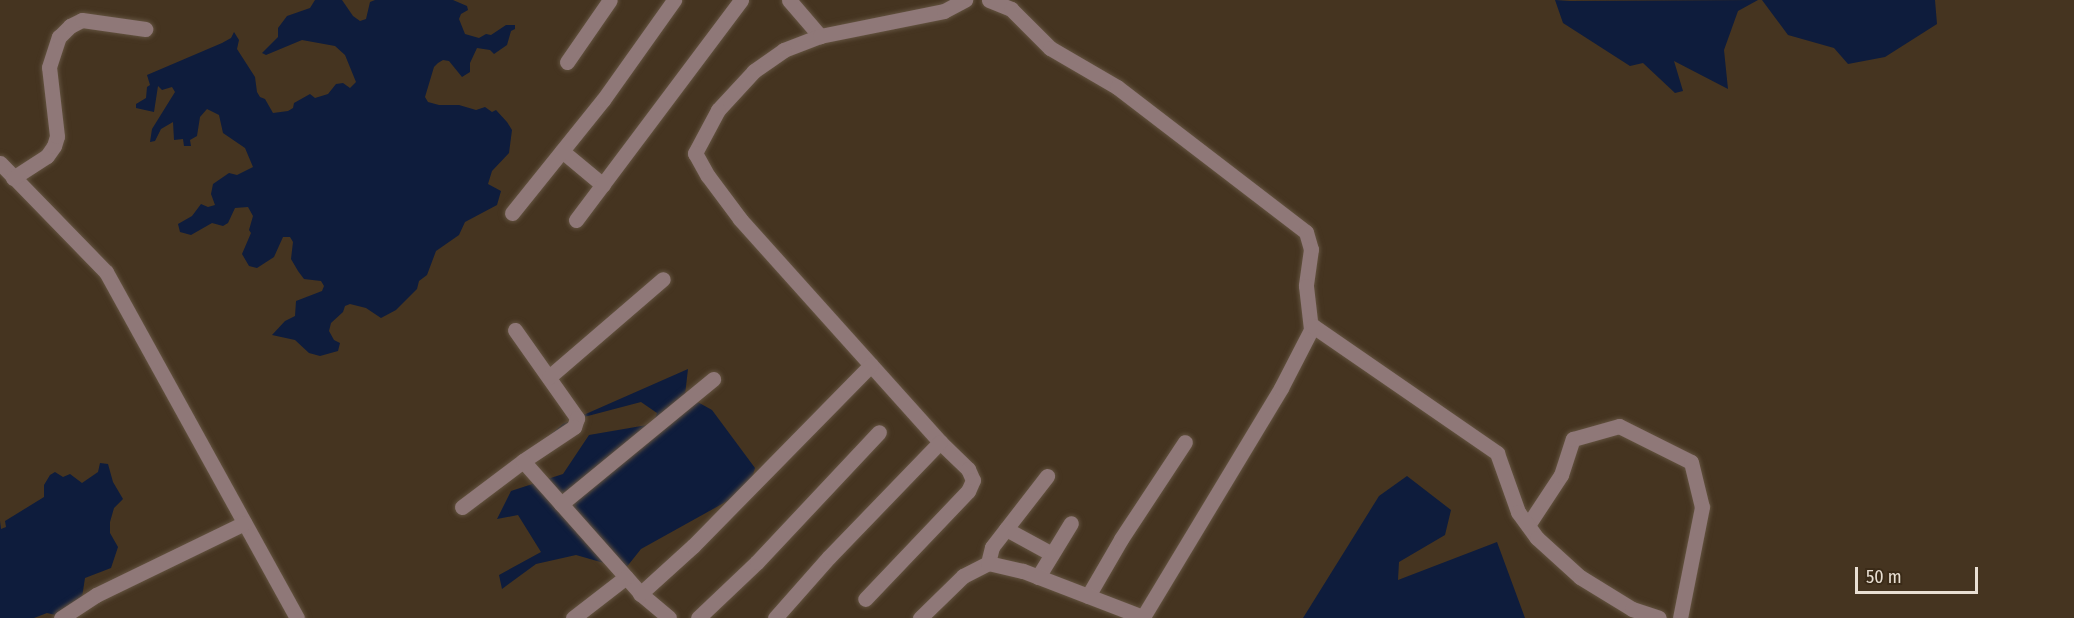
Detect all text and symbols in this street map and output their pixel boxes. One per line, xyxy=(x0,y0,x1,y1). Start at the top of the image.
scale bar xyxy=(1858,555,1981,593)
text: 50 m xyxy=(1866,566,1902,588)

